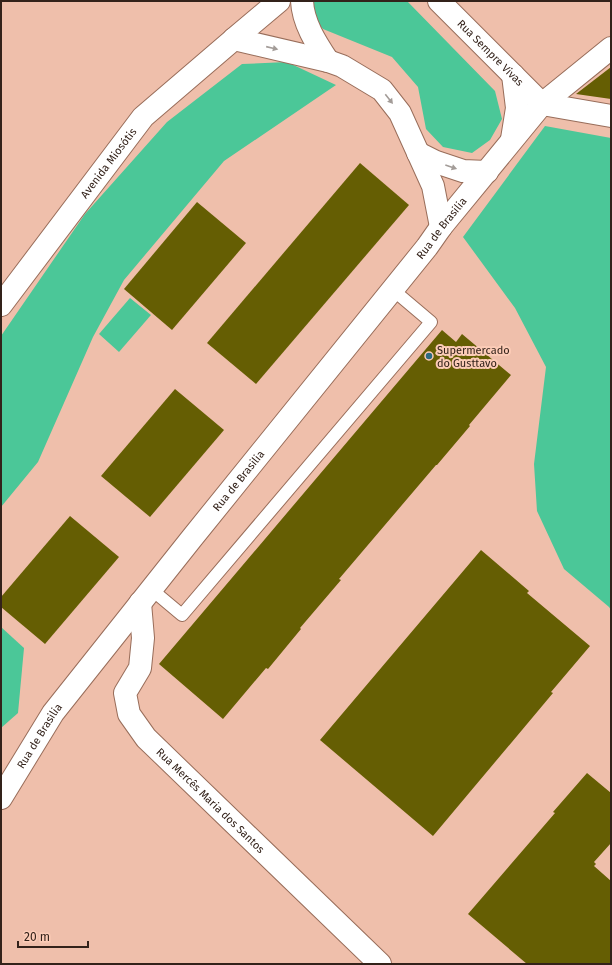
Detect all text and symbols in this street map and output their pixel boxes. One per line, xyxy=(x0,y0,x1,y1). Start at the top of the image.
street label: Rua Sempre Vivas xyxy=(455,17,526,88)
one-way arrow xyxy=(266,46,278,52)
one-way arrow xyxy=(385,94,393,105)
street label: Avenida Miosótis xyxy=(78,125,139,201)
one-way arrow xyxy=(446,165,458,171)
street label: Rua de Brasilia xyxy=(414,195,469,262)
place label: Supermercado do Gusttavo xyxy=(437,344,510,370)
marker: Supermercado do Gusttavo xyxy=(424,351,434,361)
street label: Rua de Brasilia xyxy=(210,447,267,514)
street label: Rua de Brasilia xyxy=(14,701,65,771)
street label: Rua Mercês Maria dos Santos xyxy=(154,745,267,856)
scale bar xyxy=(18,923,88,949)
text: 20 m xyxy=(24,930,50,944)

